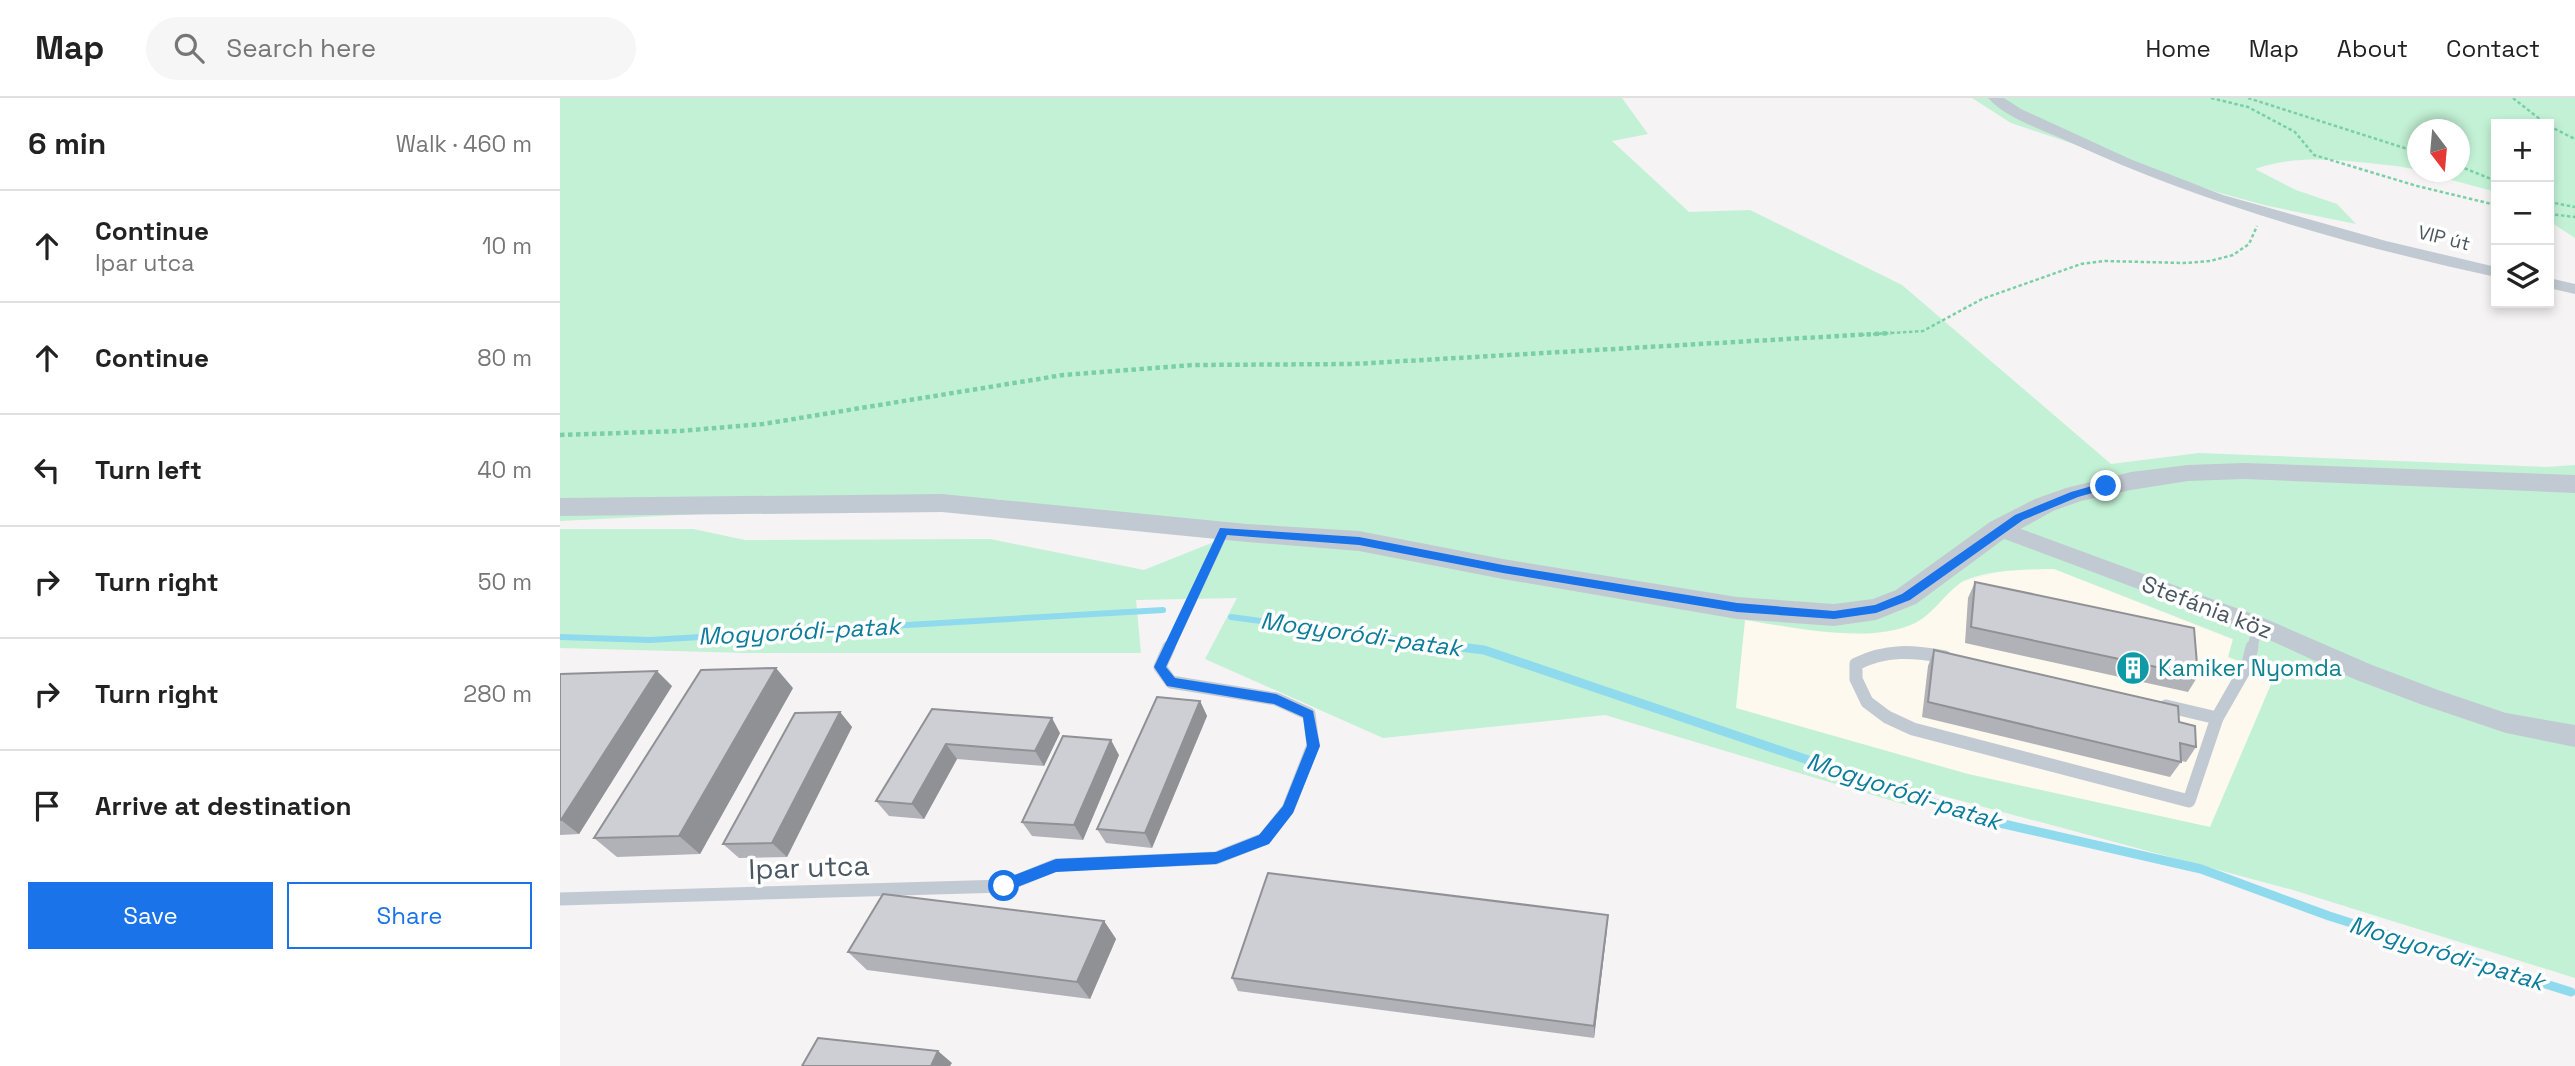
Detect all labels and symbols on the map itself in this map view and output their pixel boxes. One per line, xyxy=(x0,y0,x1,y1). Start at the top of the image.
north arrow xyxy=(2407,119,2470,182)
street label: VIP út xyxy=(2415,219,2473,257)
route end xyxy=(2090,470,2121,501)
street label: Stefánia köz xyxy=(2138,568,2276,646)
water label: Mogyoródi-patak xyxy=(1259,605,1466,664)
water label: Mogyoródi-patak xyxy=(697,610,904,652)
building icon: Kamiker Nyomda xyxy=(2114,649,2152,687)
place label: Kamiker Nyomda xyxy=(2158,653,2342,683)
water label: Mogyoródi-patak xyxy=(1803,745,2008,838)
street label: Ipar utca xyxy=(748,847,870,887)
route start xyxy=(988,870,1019,901)
water label: Mogyoródi-patak xyxy=(2346,909,2551,998)

